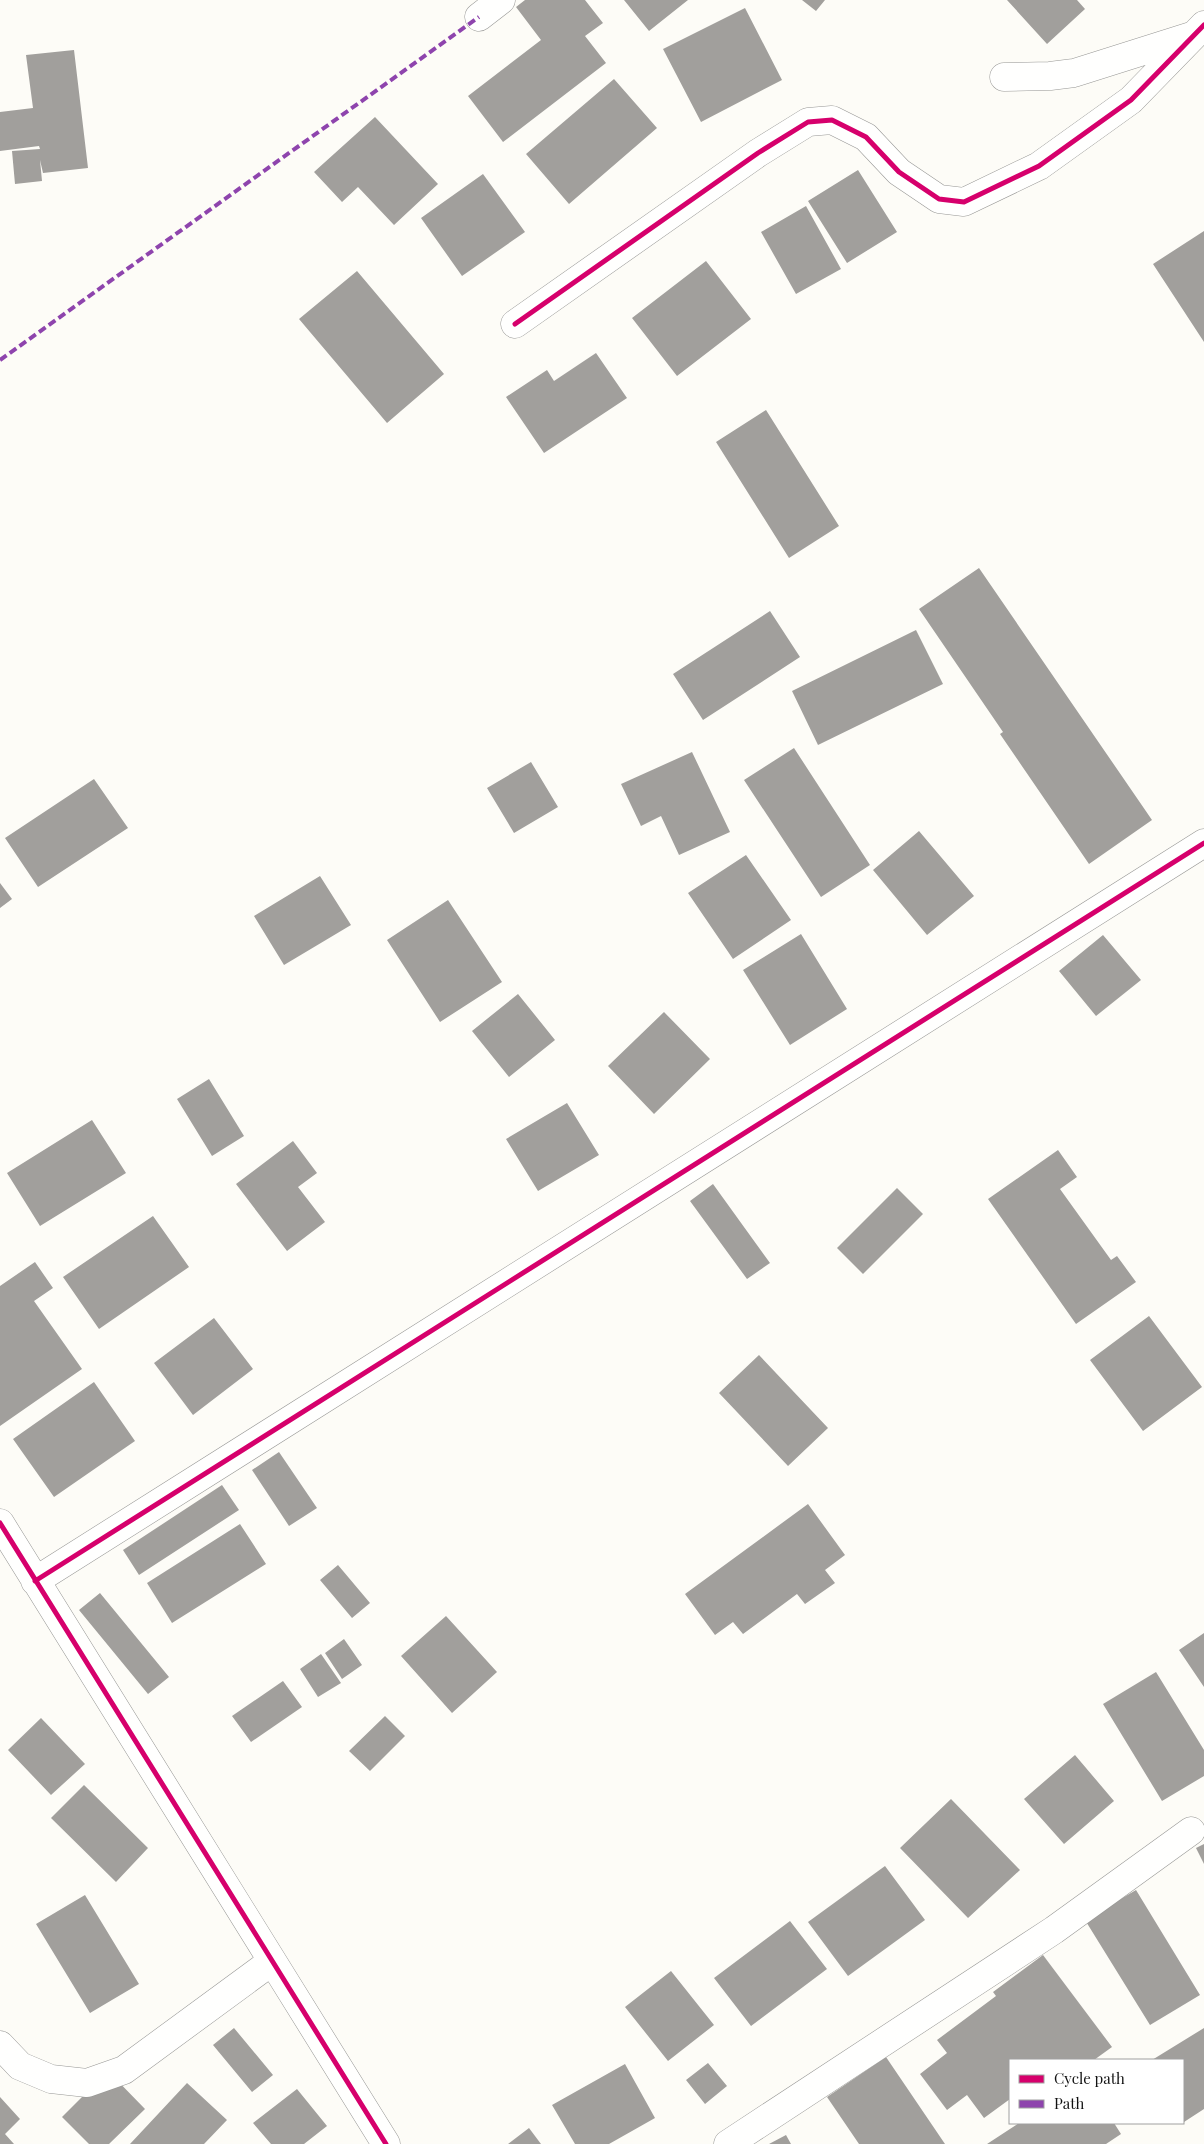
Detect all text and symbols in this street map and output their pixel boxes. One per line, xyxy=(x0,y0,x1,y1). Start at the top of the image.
legend xyxy=(1009,2059,1184,2124)
text: Cycle path xyxy=(1054,2068,1125,2088)
text: Path xyxy=(1054,2093,1084,2113)

